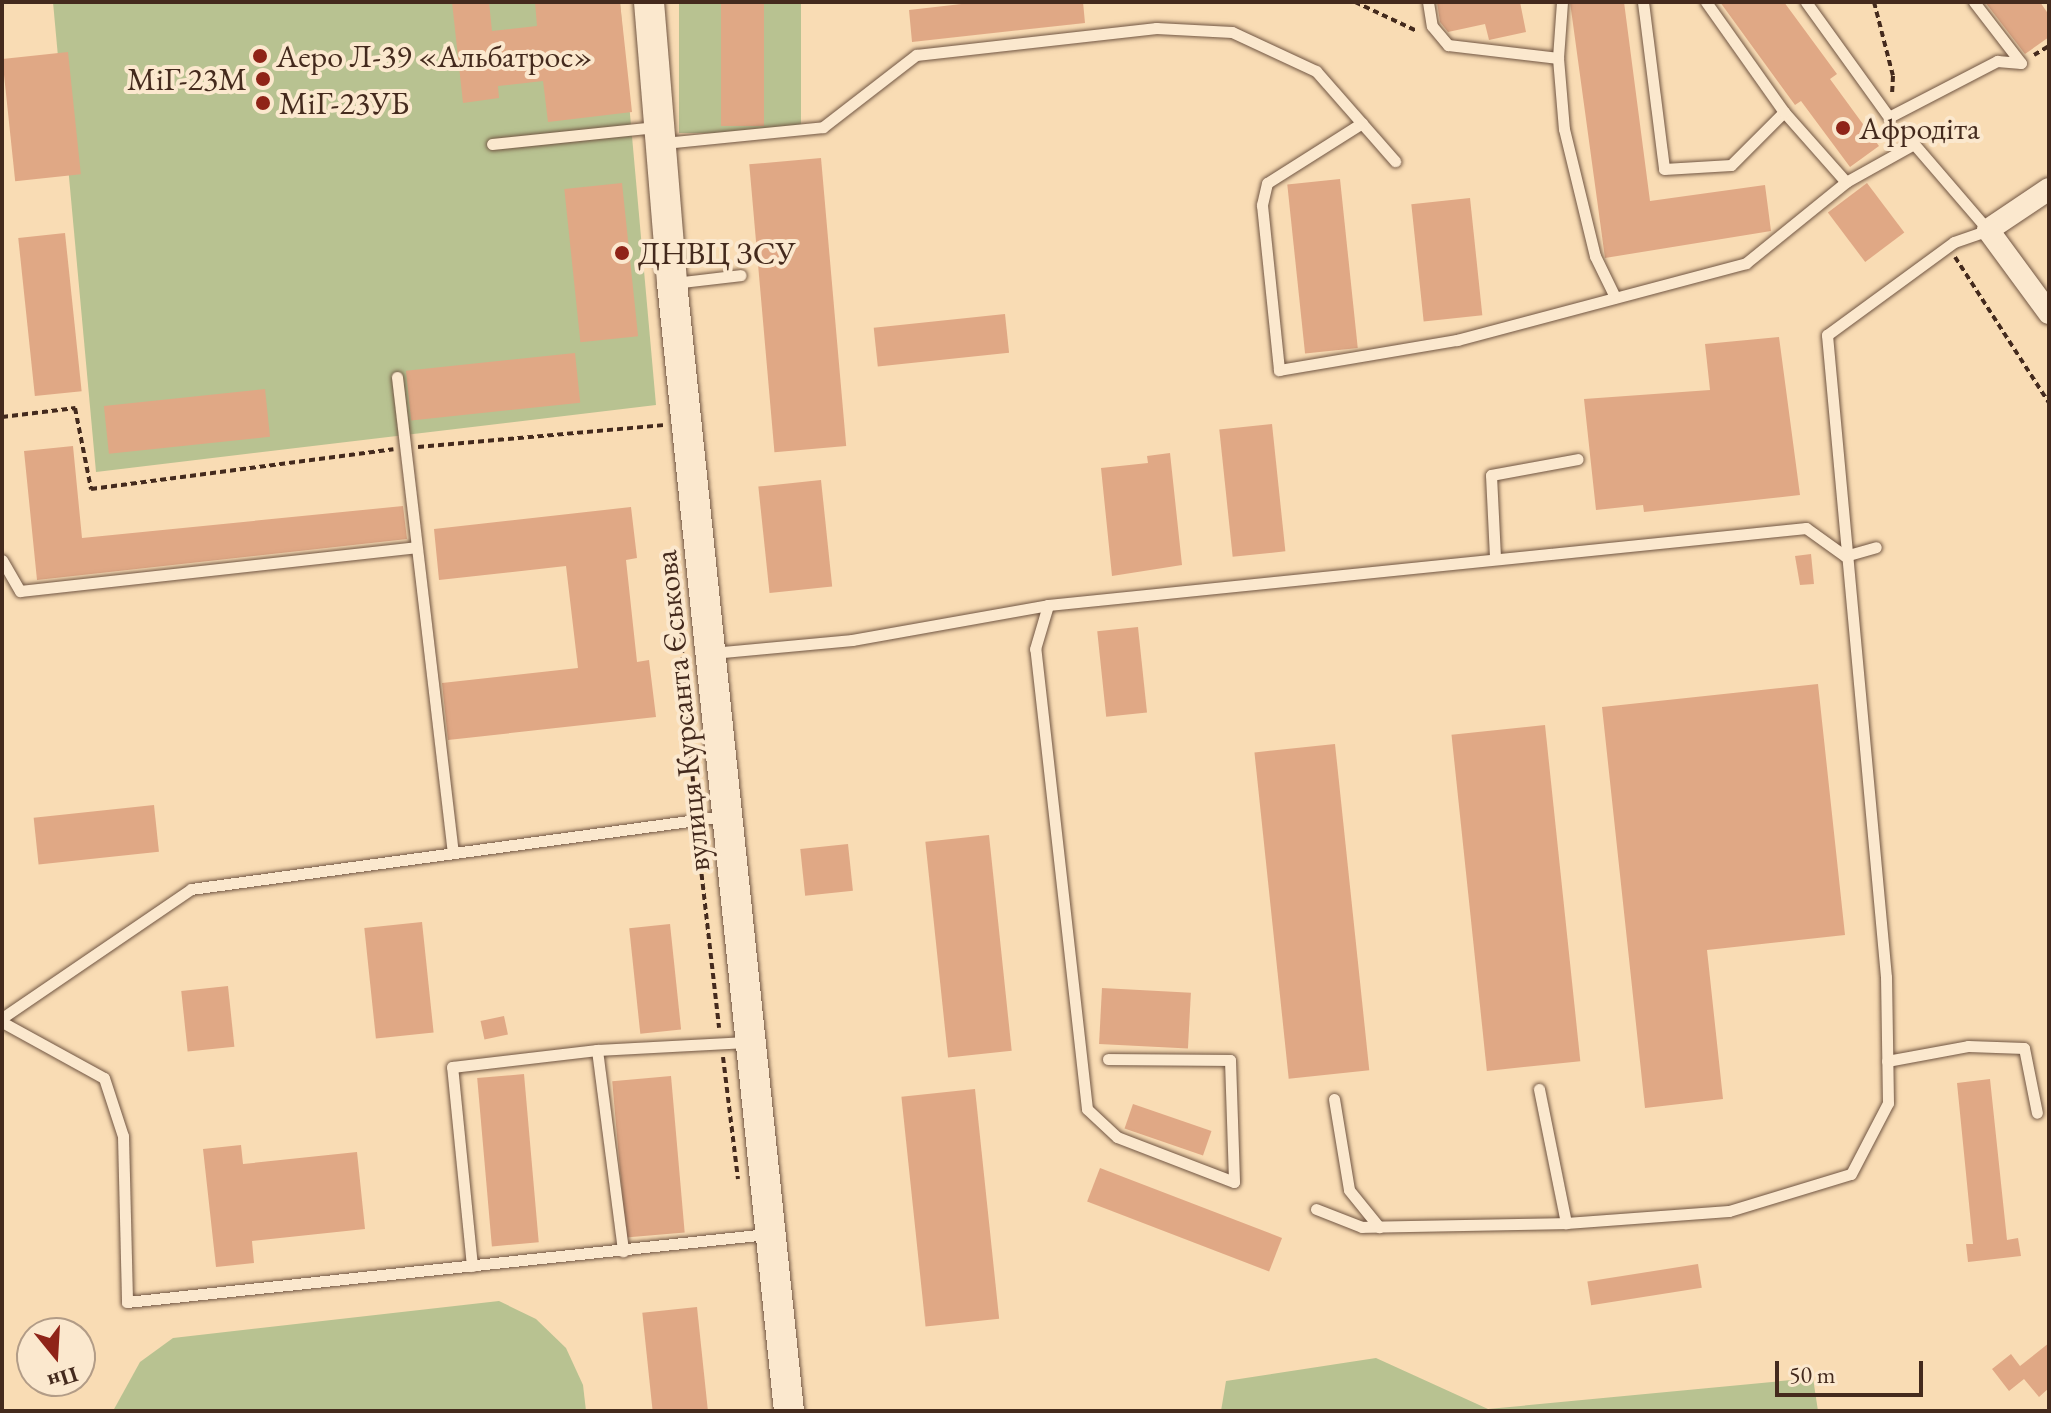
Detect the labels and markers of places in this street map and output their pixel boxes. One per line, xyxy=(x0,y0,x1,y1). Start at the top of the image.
place label: Аеро Л-39 «Альбатрос» xyxy=(276,37,593,75)
marker: Аеро Л-39 «Альбатрос» xyxy=(251,47,269,65)
place label: МіГ-23М xyxy=(127,60,247,98)
marker: МіГ-23М xyxy=(254,70,272,88)
place label: МіГ-23УБ xyxy=(279,84,409,122)
marker: МіГ-23УБ xyxy=(254,94,272,112)
place label: Афродіта xyxy=(1859,109,1980,147)
marker: Афродіта xyxy=(1834,119,1852,137)
place label: ДНВЦ ЗСУ xyxy=(638,234,796,272)
marker: ДНВЦ ЗСУ xyxy=(613,244,631,262)

